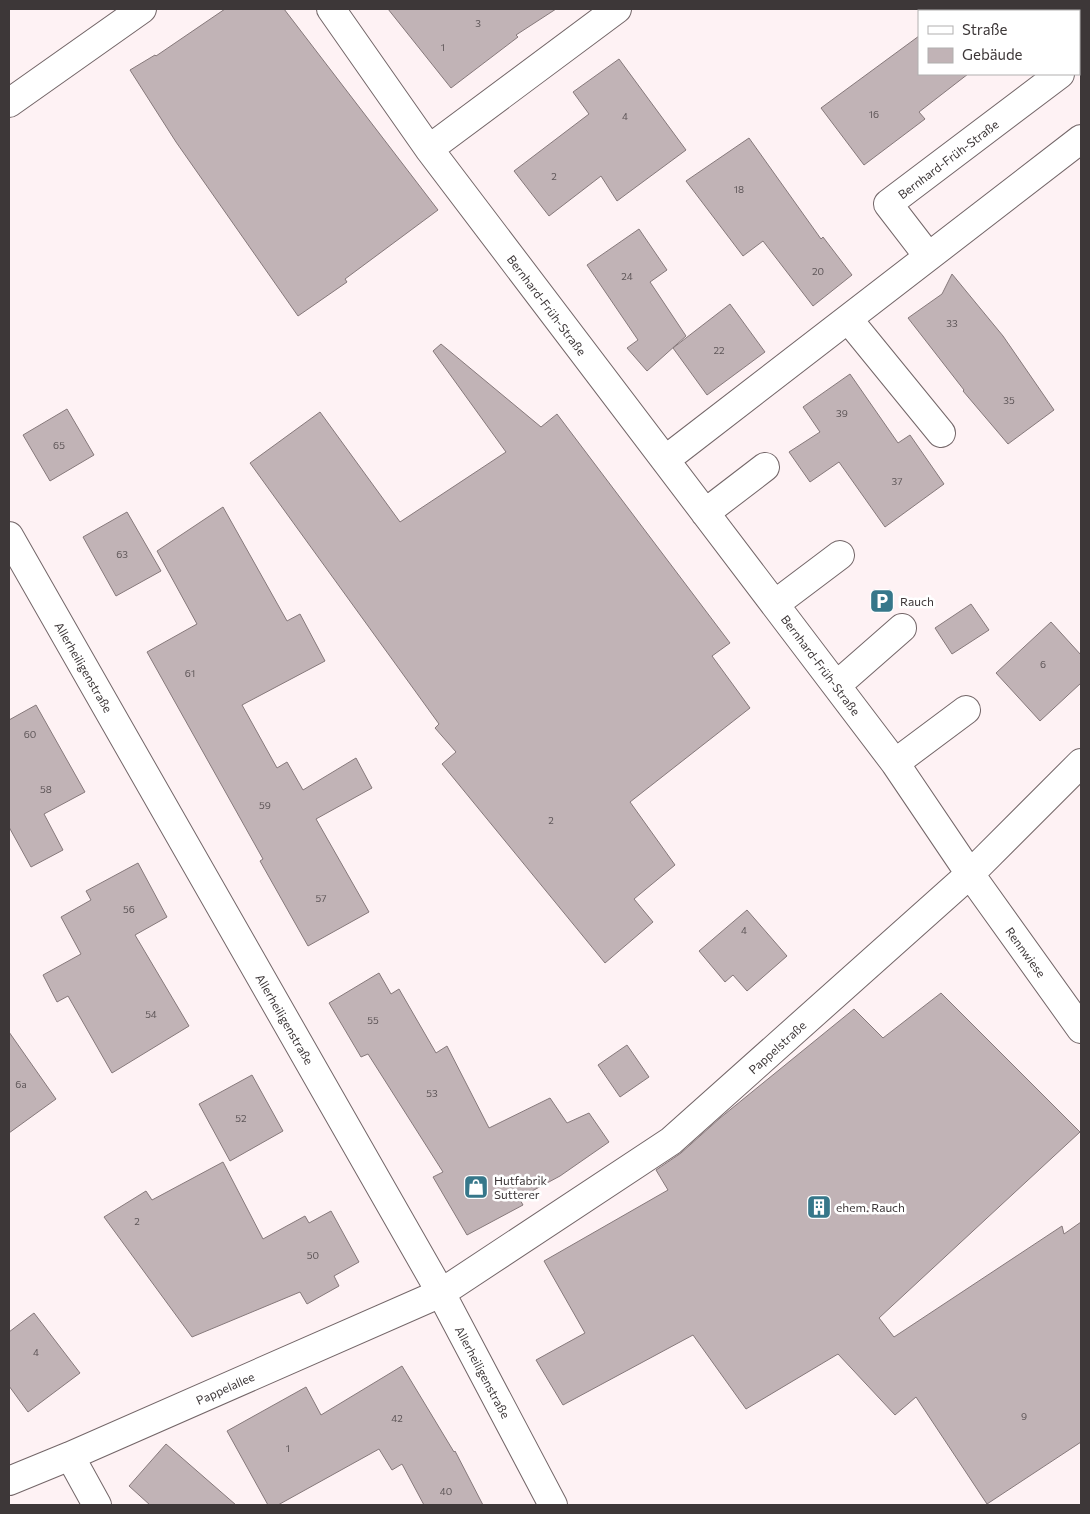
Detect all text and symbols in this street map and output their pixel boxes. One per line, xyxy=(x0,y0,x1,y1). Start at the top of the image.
legend xyxy=(918,10,1080,75)
house number: 3 xyxy=(475,17,481,29)
text: Straße xyxy=(962,20,1008,38)
house number: 1 xyxy=(441,41,445,53)
text: Gebäude xyxy=(962,45,1023,63)
house number: 16 xyxy=(869,108,879,120)
house number: 4 xyxy=(622,110,628,122)
street label: Bernhard-Früh-Straße xyxy=(895,117,1001,201)
house number: 2 xyxy=(551,170,557,182)
house number: 18 xyxy=(734,183,744,195)
street label: Bernhard-Früh-Straße xyxy=(505,252,589,358)
house number: 20 xyxy=(812,265,824,277)
house number: 24 xyxy=(621,270,633,282)
house number: 33 xyxy=(946,317,958,329)
house number: 22 xyxy=(713,344,725,356)
house number: 35 xyxy=(1003,394,1015,406)
house number: 39 xyxy=(836,407,848,419)
house number: 65 xyxy=(53,439,65,451)
house number: 37 xyxy=(892,475,902,487)
house number: 63 xyxy=(116,548,128,560)
parking icon: Rauch xyxy=(869,588,895,614)
place label: Rauch xyxy=(900,594,934,608)
street label: Bernhard-Früh-Straße xyxy=(779,612,863,718)
street label: Allerheiligenstraße xyxy=(52,619,116,715)
house number: 6 xyxy=(1040,658,1046,670)
house number: 61 xyxy=(185,667,195,679)
house number: 60 xyxy=(24,728,36,740)
house number: 58 xyxy=(40,783,52,795)
house number: 59 xyxy=(259,799,271,811)
house number: 2 xyxy=(548,814,554,826)
house number: 57 xyxy=(315,892,327,904)
house number: 56 xyxy=(123,903,135,915)
house number: 4 xyxy=(741,924,747,936)
street label: Rennwiese xyxy=(1003,924,1049,980)
street label: Allerheiligenstraße xyxy=(253,971,317,1067)
house number: 54 xyxy=(145,1008,157,1020)
house number: 55 xyxy=(367,1014,379,1026)
street label: Pappelstraße xyxy=(745,1018,809,1076)
house number: 6a xyxy=(15,1078,27,1090)
house number: 53 xyxy=(426,1087,438,1099)
house number: 52 xyxy=(235,1112,247,1124)
place label: Hutfabrik Sutterer xyxy=(494,1173,547,1201)
shop icon: Hutfabrik Sutterer xyxy=(463,1174,489,1200)
building icon: ehem. Rauch xyxy=(806,1194,832,1220)
place label: ehem. Rauch xyxy=(836,1200,905,1214)
house number: 2 xyxy=(134,1215,140,1227)
house number: 50 xyxy=(307,1249,319,1261)
street label: Allerheiligenstraße xyxy=(453,1323,513,1421)
house number: 4 xyxy=(33,1346,39,1358)
street label: Pappelallee xyxy=(194,1369,256,1407)
house number: 9 xyxy=(1021,1410,1027,1422)
house number: 42 xyxy=(391,1412,403,1424)
house number: 1 xyxy=(286,1442,290,1454)
house number: 40 xyxy=(440,1485,452,1497)

